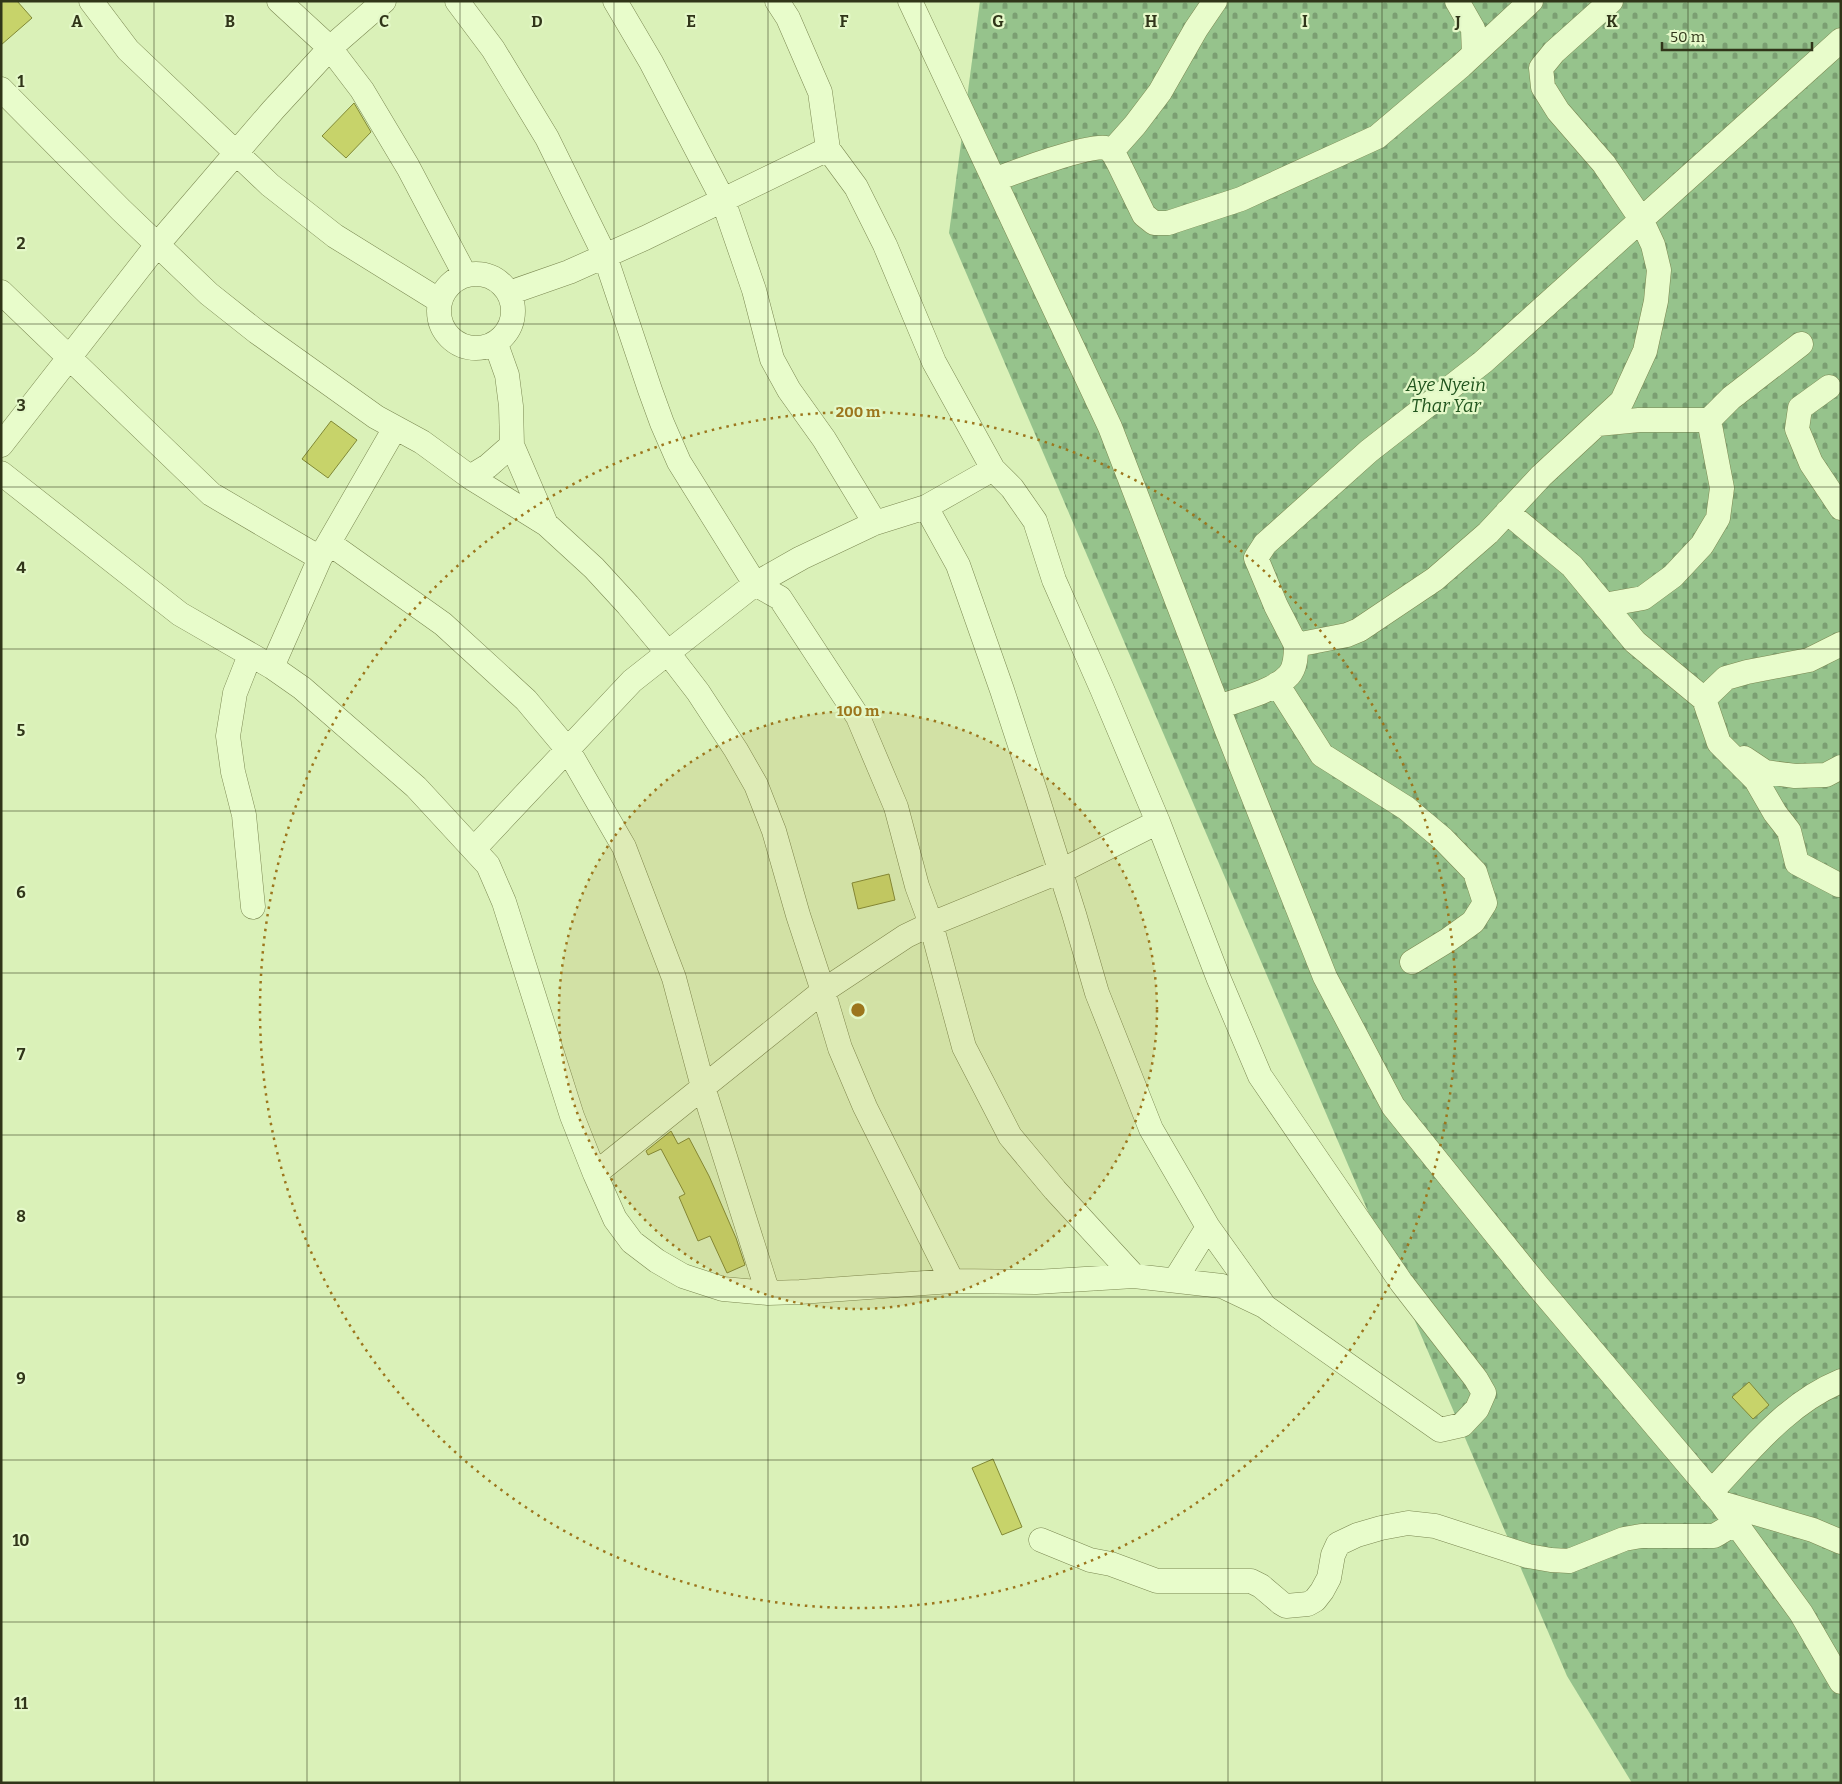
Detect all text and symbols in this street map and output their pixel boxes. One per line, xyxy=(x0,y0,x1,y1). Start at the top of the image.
text: A xyxy=(71,12,83,31)
text: B xyxy=(225,12,235,31)
text: C xyxy=(379,12,389,31)
text: D xyxy=(531,12,543,31)
text: E xyxy=(686,12,696,31)
text: F xyxy=(840,12,849,31)
text: G xyxy=(992,12,1004,31)
text: H xyxy=(1145,12,1158,31)
text: I xyxy=(1302,12,1308,31)
text: J xyxy=(1454,12,1461,31)
text: K xyxy=(1606,12,1618,31)
scale bar xyxy=(1662,20,1812,52)
text: 50 m xyxy=(1670,28,1706,46)
text: 1 xyxy=(18,72,25,91)
text: 2 xyxy=(16,234,26,253)
park label: Aye Nyein Thar Yar xyxy=(1405,374,1486,417)
text: 3 xyxy=(16,396,26,415)
text: 200 m xyxy=(836,403,881,421)
text: 4 xyxy=(16,558,26,577)
text: 100 m xyxy=(837,702,880,720)
text: 5 xyxy=(17,721,26,740)
text: 6 xyxy=(16,883,26,902)
centre of rings xyxy=(849,1001,867,1019)
text: 7 xyxy=(17,1045,26,1064)
text: 8 xyxy=(16,1207,26,1226)
text: 9 xyxy=(16,1369,26,1388)
text: 10 xyxy=(12,1531,30,1550)
text: 11 xyxy=(14,1694,28,1713)

